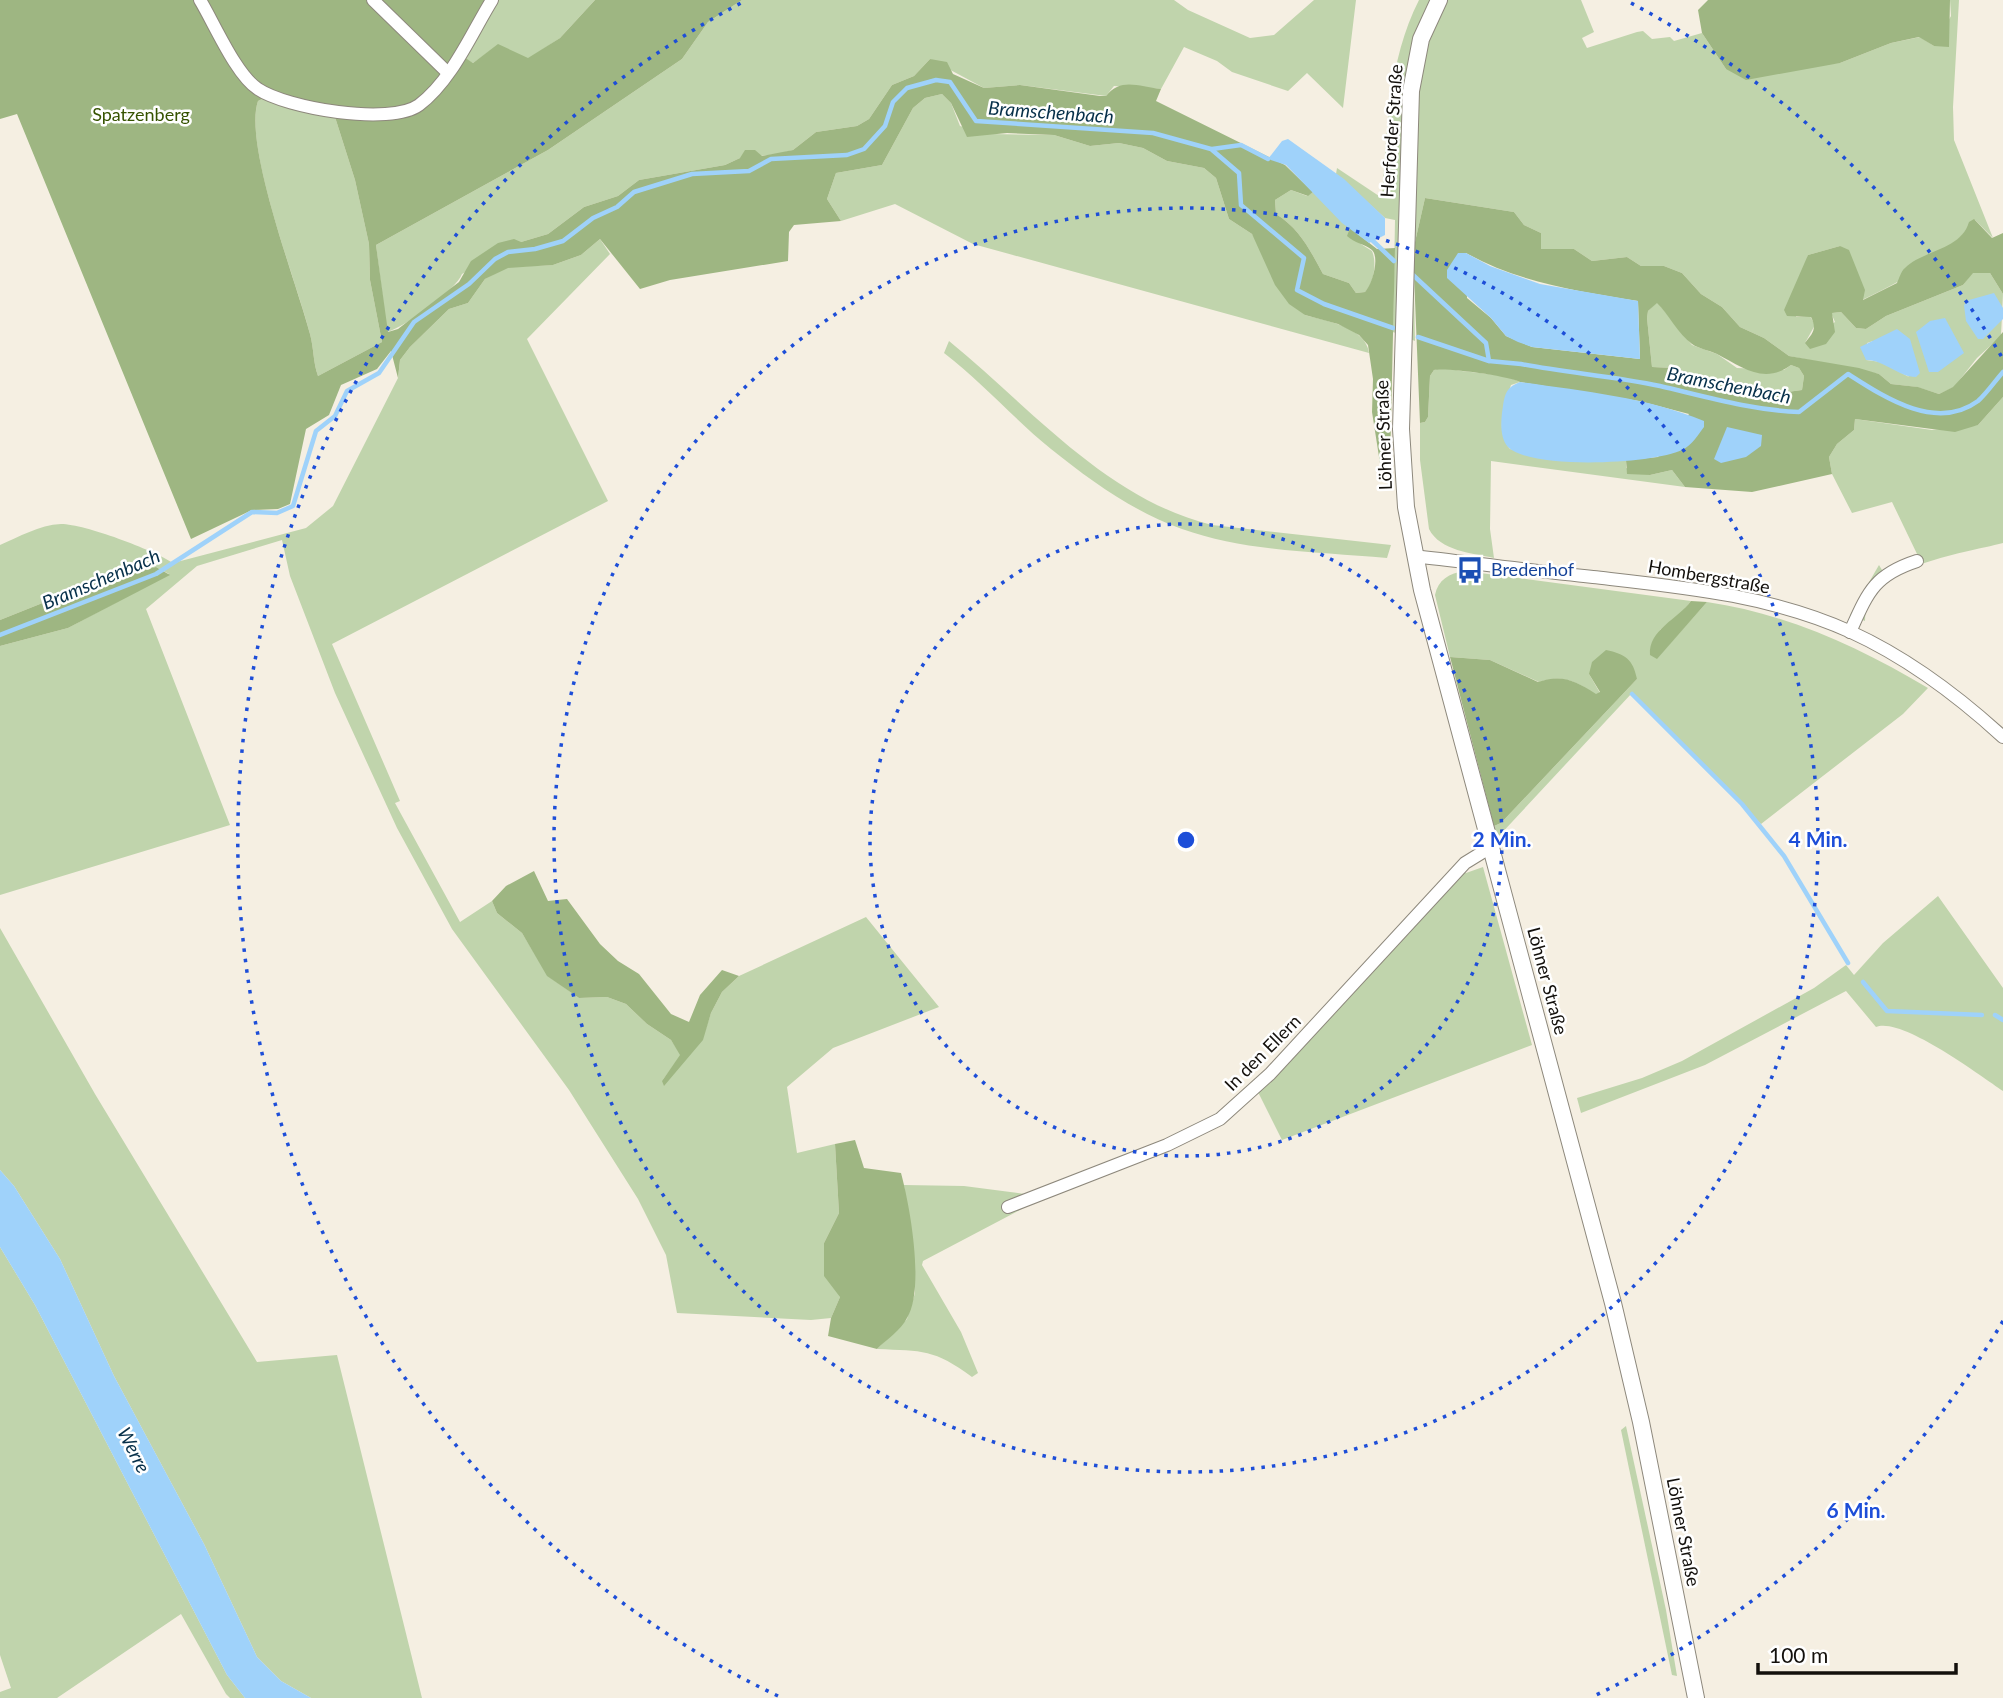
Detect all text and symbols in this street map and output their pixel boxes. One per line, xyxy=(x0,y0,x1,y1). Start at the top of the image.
street label: Herforder Straße xyxy=(1375,64,1407,198)
water label: Bramschenbach xyxy=(987,96,1115,127)
park label: Spatzenberg xyxy=(92,103,190,125)
water label: Bramschenbach xyxy=(1665,361,1793,408)
street label: Löhner Straße xyxy=(1370,380,1396,491)
water label: Bramschenbach xyxy=(38,543,163,614)
street label: Hombergstraße xyxy=(1647,554,1772,598)
bus stop icon: Bredenhof xyxy=(1455,555,1485,585)
place label: Bredenhof xyxy=(1491,558,1575,580)
text: 2 Min. xyxy=(1472,826,1532,851)
text: 4 Min. xyxy=(1788,826,1848,851)
centre of rings xyxy=(1174,828,1198,852)
street label: Löhner Straße xyxy=(1523,925,1573,1037)
street label: In den Ellern xyxy=(1220,1010,1305,1095)
water label: Werre xyxy=(113,1423,156,1476)
street label: Löhner Straße xyxy=(1663,1476,1705,1588)
text: 6 Min. xyxy=(1826,1497,1886,1522)
scale bar xyxy=(1758,1632,1956,1676)
text: 100 m xyxy=(1769,1642,1828,1667)

